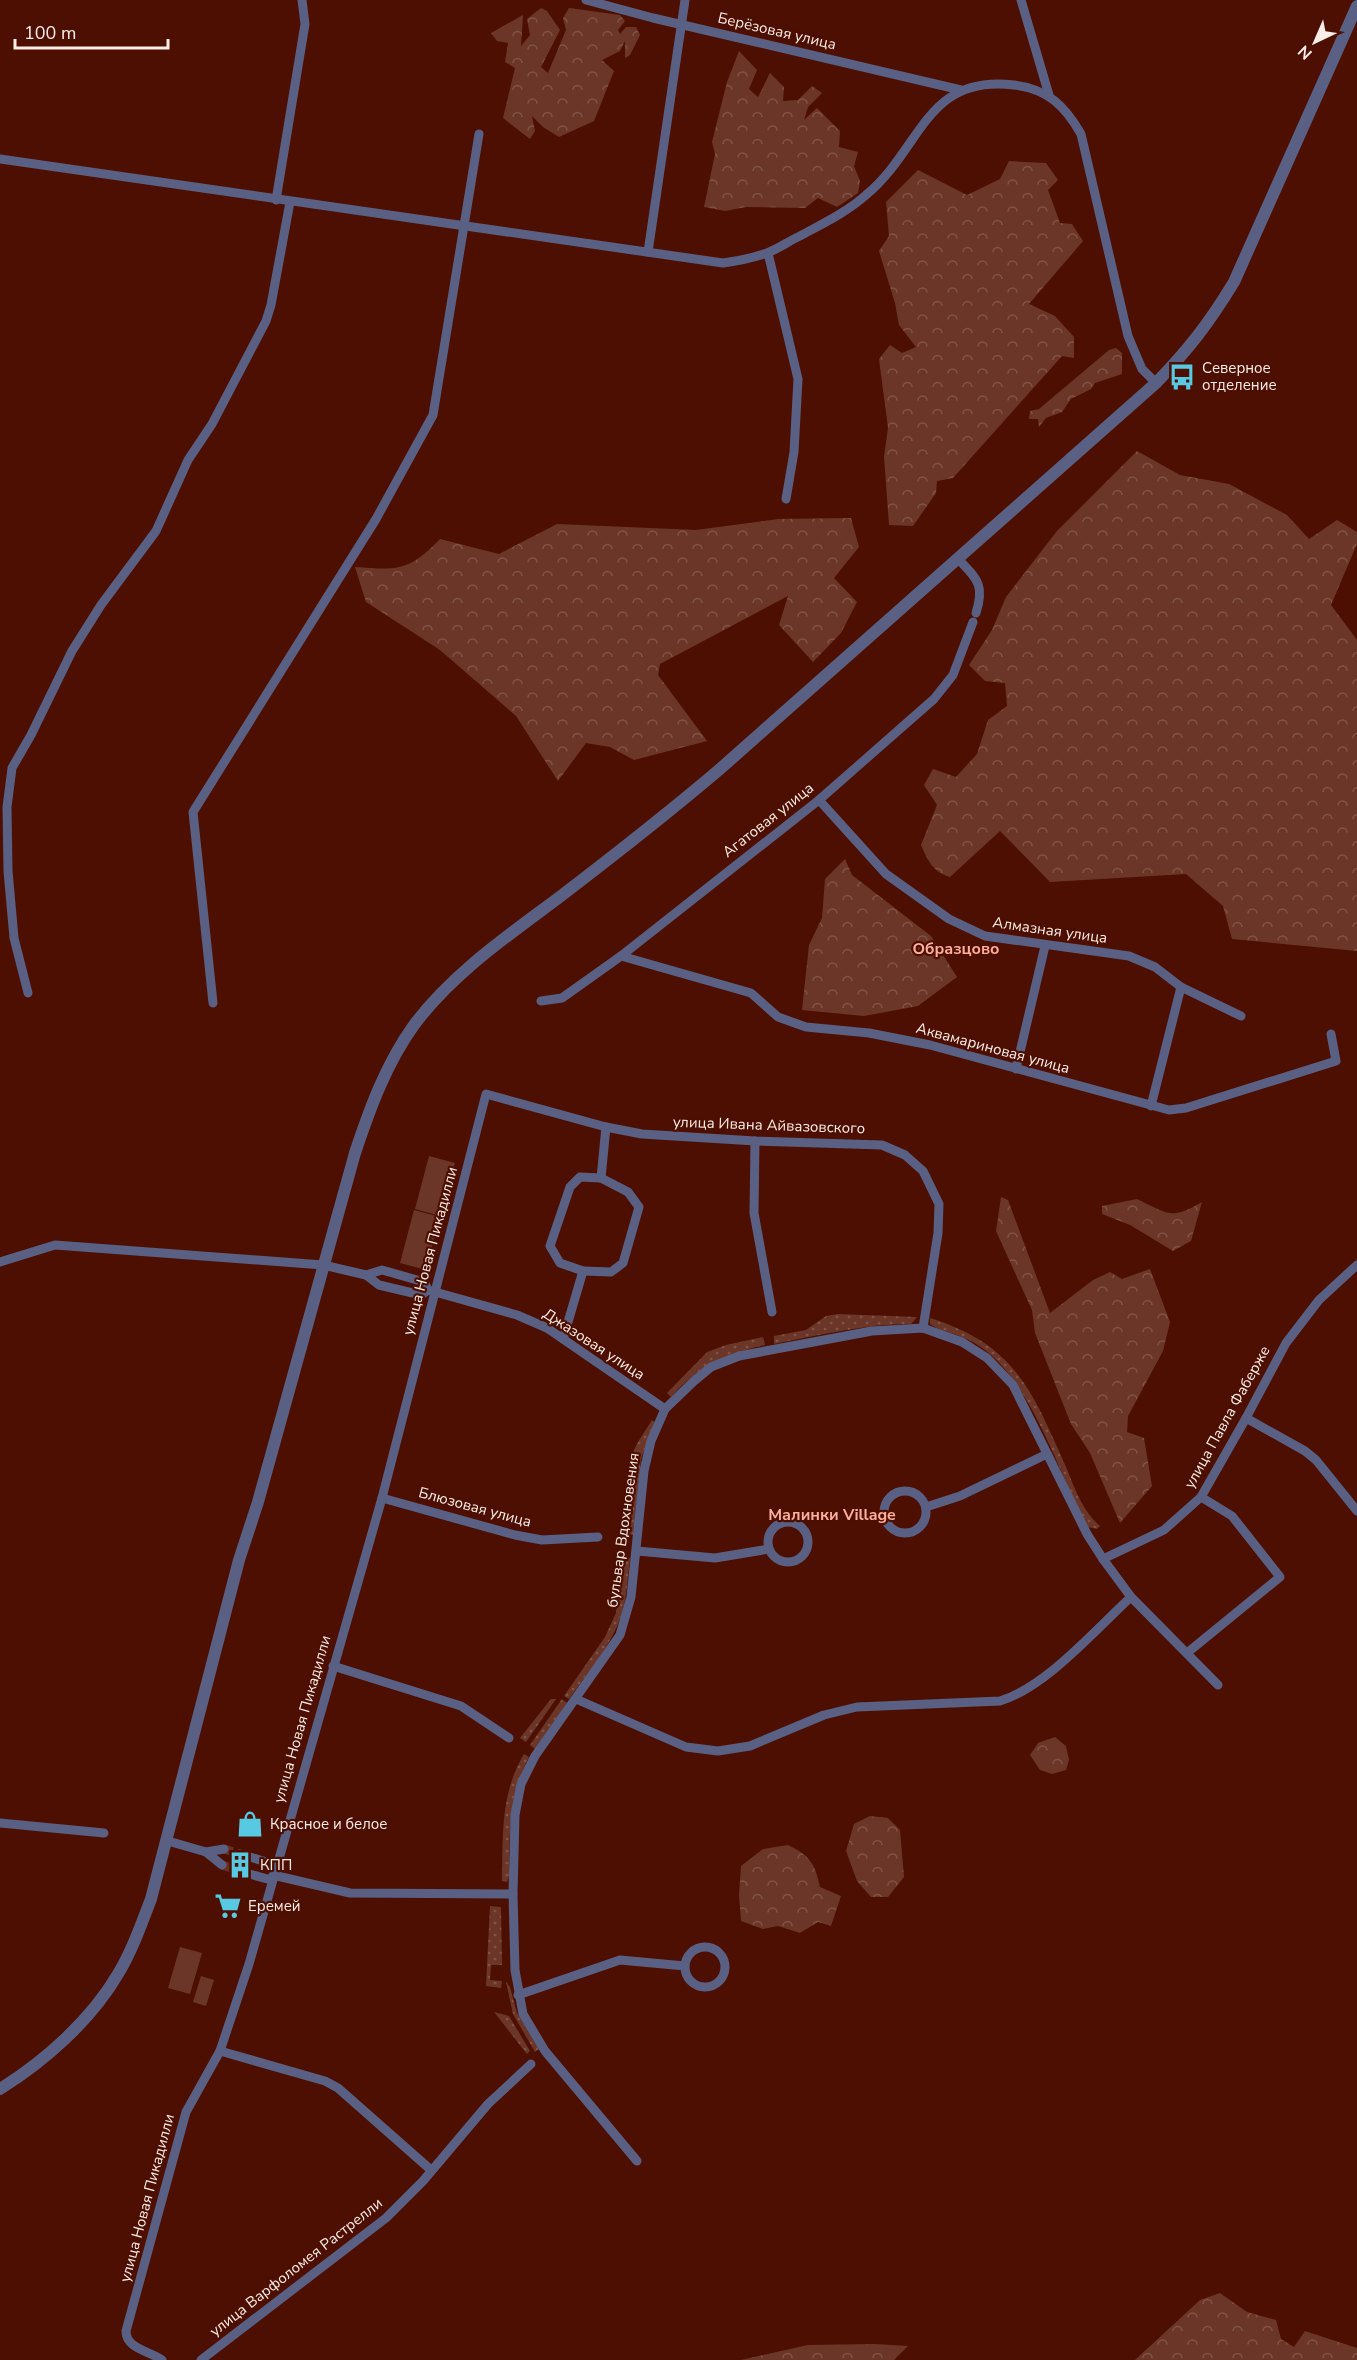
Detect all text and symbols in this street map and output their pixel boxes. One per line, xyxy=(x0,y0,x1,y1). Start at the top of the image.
street label: Берёзовая улица xyxy=(716,8,838,54)
scale bar xyxy=(15,12,168,50)
north arrow xyxy=(1285,12,1345,72)
text: 100 m xyxy=(24,21,76,45)
text: N xyxy=(1293,40,1317,64)
place label: Северное отделение xyxy=(1202,358,1277,395)
bus stop icon: Северное отделение xyxy=(1167,362,1197,392)
street label: Агатовая улица xyxy=(718,778,818,862)
street label: Алмазная улица xyxy=(991,912,1109,948)
district label: Образцово xyxy=(912,938,1000,960)
street label: Аквамариновая улица xyxy=(914,1018,1072,1078)
street label: улица Ивана Айвазовского xyxy=(672,1112,866,1138)
street label: улица Новая Пикадилли xyxy=(398,1165,462,1337)
street label: Джазовая улица xyxy=(539,1304,649,1384)
street label: улица Павла Фаберже xyxy=(1179,1342,1275,1492)
street label: бульвар Вдохновения xyxy=(602,1451,644,1609)
street label: Блюзовая улица xyxy=(416,1482,534,1532)
district label: Малинки Village xyxy=(768,1504,896,1526)
street label: улица Новая Пикадилли xyxy=(268,1633,336,1805)
shop icon: Красное и белое xyxy=(235,1809,265,1839)
place label: Красное и белое xyxy=(270,1814,387,1834)
building icon: КПП xyxy=(225,1850,255,1880)
place label: КПП xyxy=(260,1855,292,1875)
supermarket icon: Еремей xyxy=(213,1891,243,1921)
place label: Еремей xyxy=(248,1896,301,1916)
street label: улица Новая Пикадилли xyxy=(115,2112,179,2284)
street label: улица Варфоломея Растрелли xyxy=(205,2193,387,2341)

